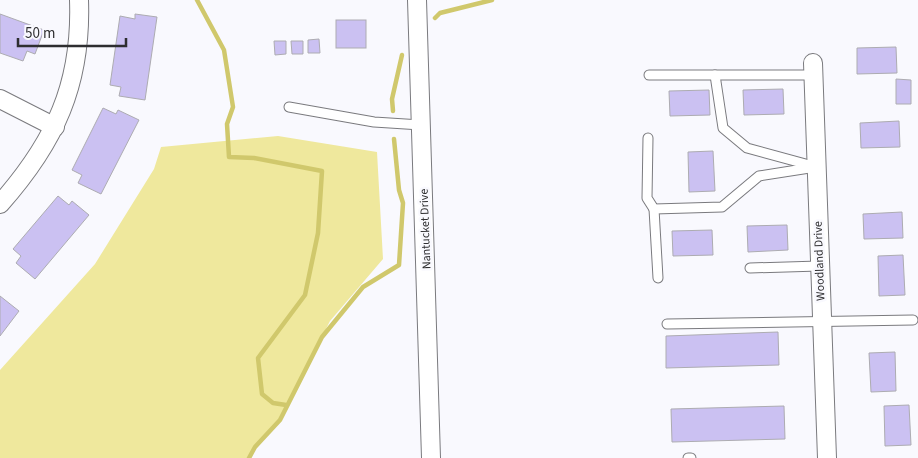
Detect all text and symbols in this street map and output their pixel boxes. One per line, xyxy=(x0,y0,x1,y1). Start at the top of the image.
scale bar xyxy=(18,15,125,47)
text: 50 m xyxy=(25,23,55,44)
street label: Nantucket Drive xyxy=(416,188,435,269)
street label: Woodland Drive xyxy=(810,221,829,301)

